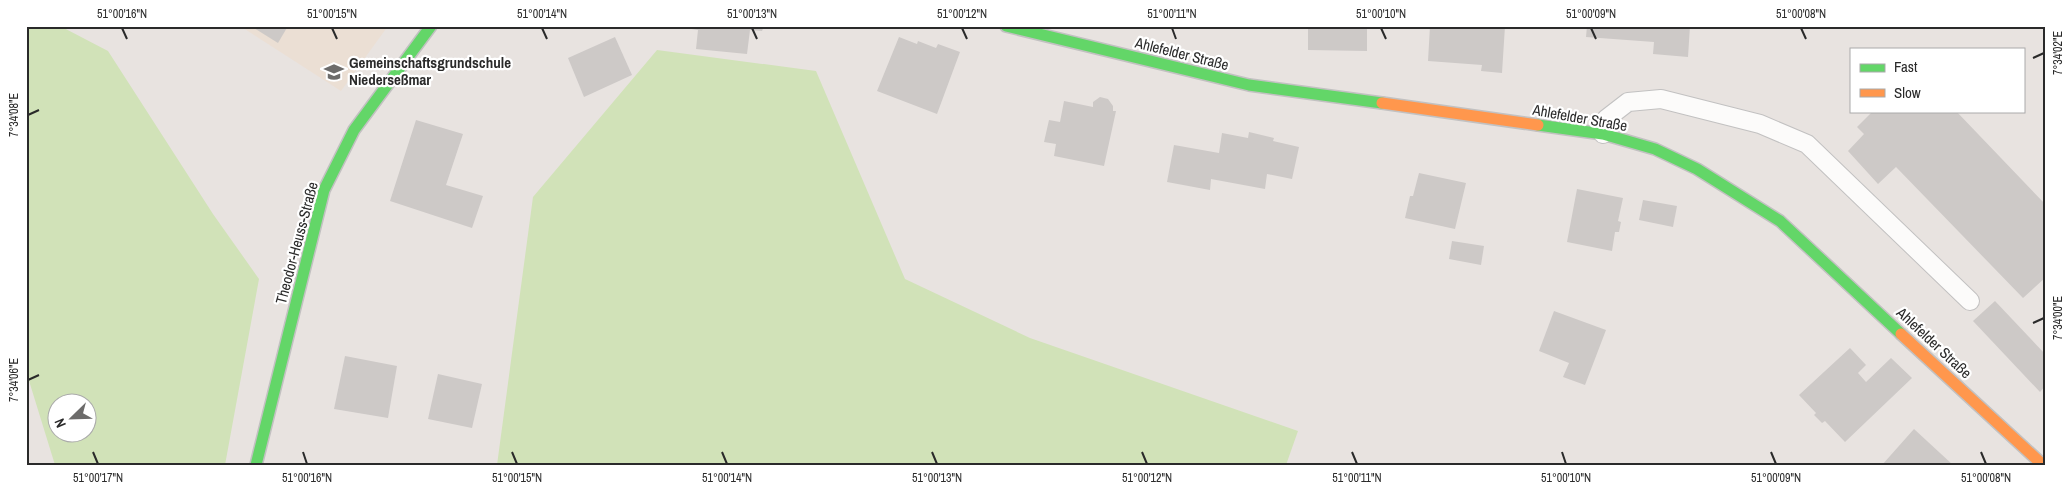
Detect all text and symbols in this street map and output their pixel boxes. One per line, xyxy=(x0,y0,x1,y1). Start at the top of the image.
text: 51°00'16"N xyxy=(97,6,147,22)
text: 51°00'15"N xyxy=(307,6,357,22)
text: 51°00'14"N xyxy=(517,6,567,22)
text: 51°00'13"N xyxy=(727,6,777,22)
text: 51°00'12"N xyxy=(937,6,987,22)
text: 51°00'11"N xyxy=(1147,6,1197,22)
text: 51°00'10"N xyxy=(1356,6,1406,22)
text: 51°00'09"N xyxy=(1566,6,1616,22)
text: 51°00'08"N xyxy=(1776,6,1826,22)
text: 7°34'02"E xyxy=(2050,31,2066,75)
street label: Ahlefelder Straße xyxy=(1132,32,1231,75)
legend xyxy=(1850,48,2024,112)
place label: Gemeinschaftsgrundschule Niederseßmar xyxy=(349,52,511,90)
text: Fast xyxy=(1894,56,1918,77)
school or university icon: Gemeinschaftsgrundschule Niederseßmar xyxy=(323,61,345,83)
text: Slow xyxy=(1894,82,1921,103)
text: 7°34'08"E xyxy=(6,93,22,137)
street label: Ahlefelder Straße xyxy=(1530,99,1629,136)
street label: Theodor-Heuss-Straße xyxy=(270,179,323,306)
text: 7°34'00"E xyxy=(2050,296,2066,340)
street label: Ahlefelder Straße xyxy=(1891,302,1977,383)
text: 7°34'06"E xyxy=(6,358,22,402)
north arrow xyxy=(48,394,98,444)
text: N xyxy=(50,416,70,430)
text: 51°00'17"N xyxy=(73,470,123,486)
text: 51°00'16"N xyxy=(282,470,332,486)
text: 51°00'15"N xyxy=(492,470,542,486)
text: 51°00'14"N xyxy=(702,470,752,486)
text: 51°00'13"N xyxy=(912,470,962,486)
text: 51°00'12"N xyxy=(1122,470,1172,486)
text: 51°00'11"N xyxy=(1332,470,1382,486)
text: 51°00'10"N xyxy=(1541,470,1591,486)
text: 51°00'09"N xyxy=(1751,470,1801,486)
text: 51°00'08"N xyxy=(1961,470,2011,486)

